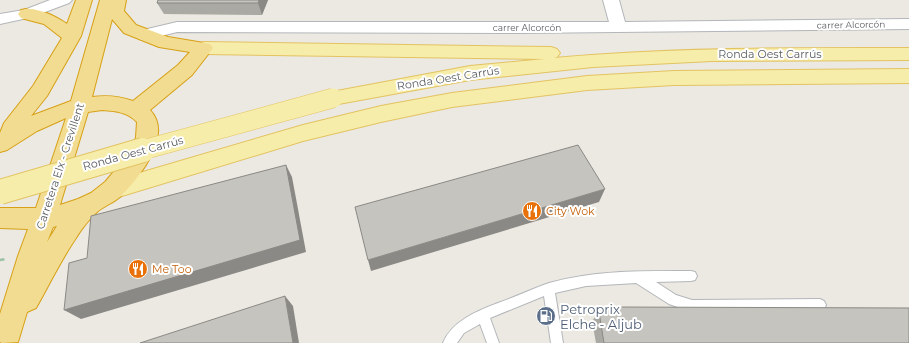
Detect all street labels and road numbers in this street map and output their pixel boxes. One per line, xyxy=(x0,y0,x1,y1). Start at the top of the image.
street label: carrer Alcorcón xyxy=(817,18,885,31)
street label: carrer Alcorcón xyxy=(493,22,561,33)
street label: Ronda Oest Carrús xyxy=(718,47,822,61)
street label: Ronda Oest Carrús xyxy=(396,63,501,93)
street label: Carretera Elx - Crevillent xyxy=(33,101,87,231)
street label: Ronda Oest Carrús xyxy=(81,133,185,173)

